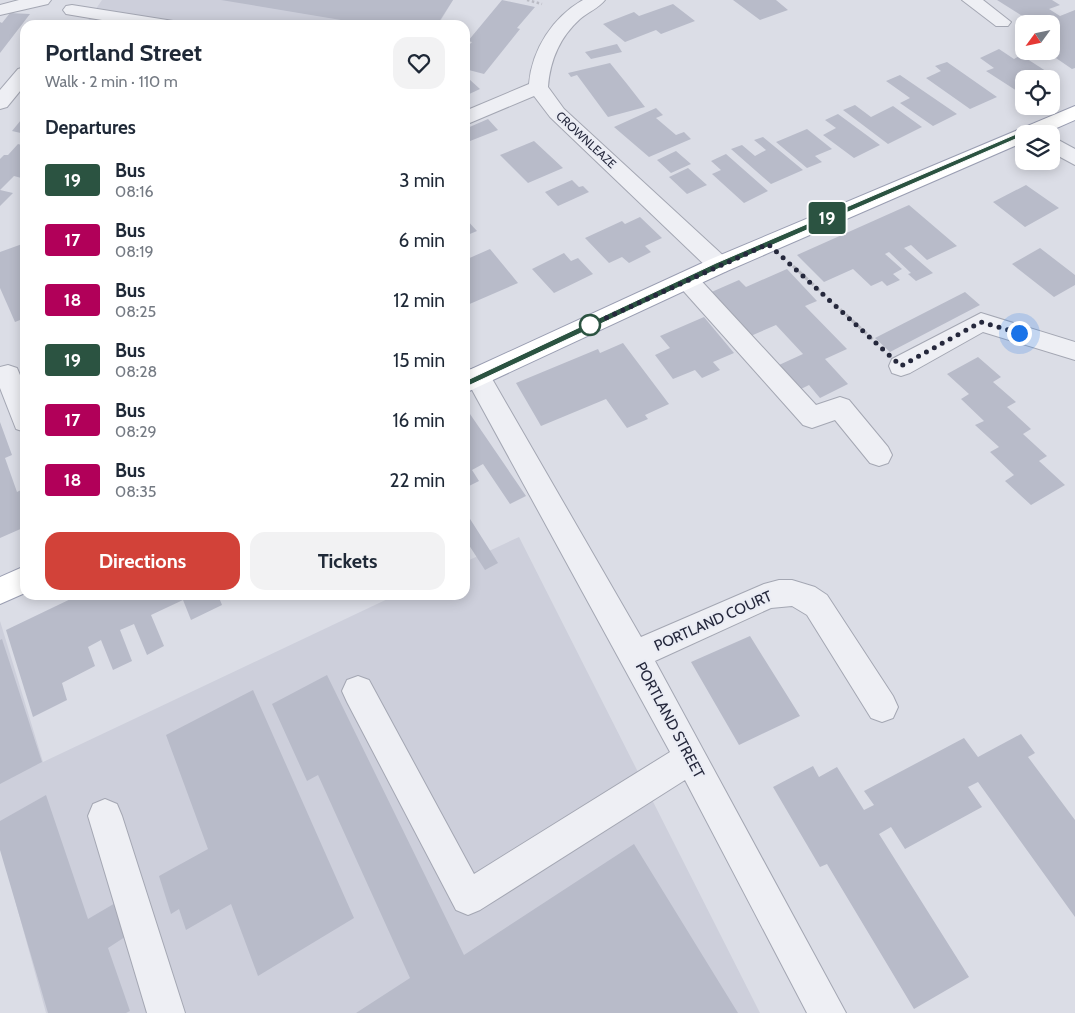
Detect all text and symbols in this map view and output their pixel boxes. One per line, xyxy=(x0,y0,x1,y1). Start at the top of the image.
north arrow xyxy=(1015,15,1060,60)
map controls xyxy=(1015,15,1060,170)
button: heart xyxy=(393,37,445,89)
text: Portland Street xyxy=(45,38,202,67)
button: locate xyxy=(1015,70,1060,115)
text: Walk · 2 min · 110 m xyxy=(45,72,178,91)
street label: CROWNLEAZE xyxy=(553,108,620,172)
text: Departures xyxy=(45,116,136,139)
button: layers xyxy=(1015,125,1060,170)
text: Bus xyxy=(115,159,145,182)
text: 19 xyxy=(64,169,81,191)
text: 3 min xyxy=(399,169,445,192)
text: 08:16 xyxy=(115,182,154,201)
line badge: 19 xyxy=(804,202,850,234)
text: 19 xyxy=(819,207,835,229)
text: Bus xyxy=(115,219,145,242)
text: 17 xyxy=(65,229,80,251)
text: 6 min xyxy=(399,229,445,252)
text: 08:19 xyxy=(115,242,154,261)
text: Bus xyxy=(115,279,145,302)
text: 18 xyxy=(64,289,81,311)
text: 12 min xyxy=(393,289,445,312)
text: 08:25 xyxy=(115,302,156,321)
unlabelled marker xyxy=(579,314,601,336)
your location xyxy=(1007,321,1032,346)
text: Bus xyxy=(115,339,145,362)
text: 19 xyxy=(64,349,81,371)
text: 15 min xyxy=(393,349,445,372)
text: 08:28 xyxy=(115,362,157,381)
text: Bus xyxy=(115,399,145,422)
text: 17 xyxy=(65,409,80,431)
text: 16 min xyxy=(392,409,445,432)
text: 08:29 xyxy=(115,422,157,441)
text: Bus xyxy=(115,459,145,482)
text: 18 xyxy=(64,469,81,491)
text: 22 min xyxy=(390,469,445,492)
text: 08:35 xyxy=(115,482,157,501)
button: Directions xyxy=(45,532,240,590)
button: Tickets xyxy=(250,532,445,590)
street label: PORTLAND COURT xyxy=(651,587,775,655)
street label: PORTLAND STREET xyxy=(632,659,708,781)

